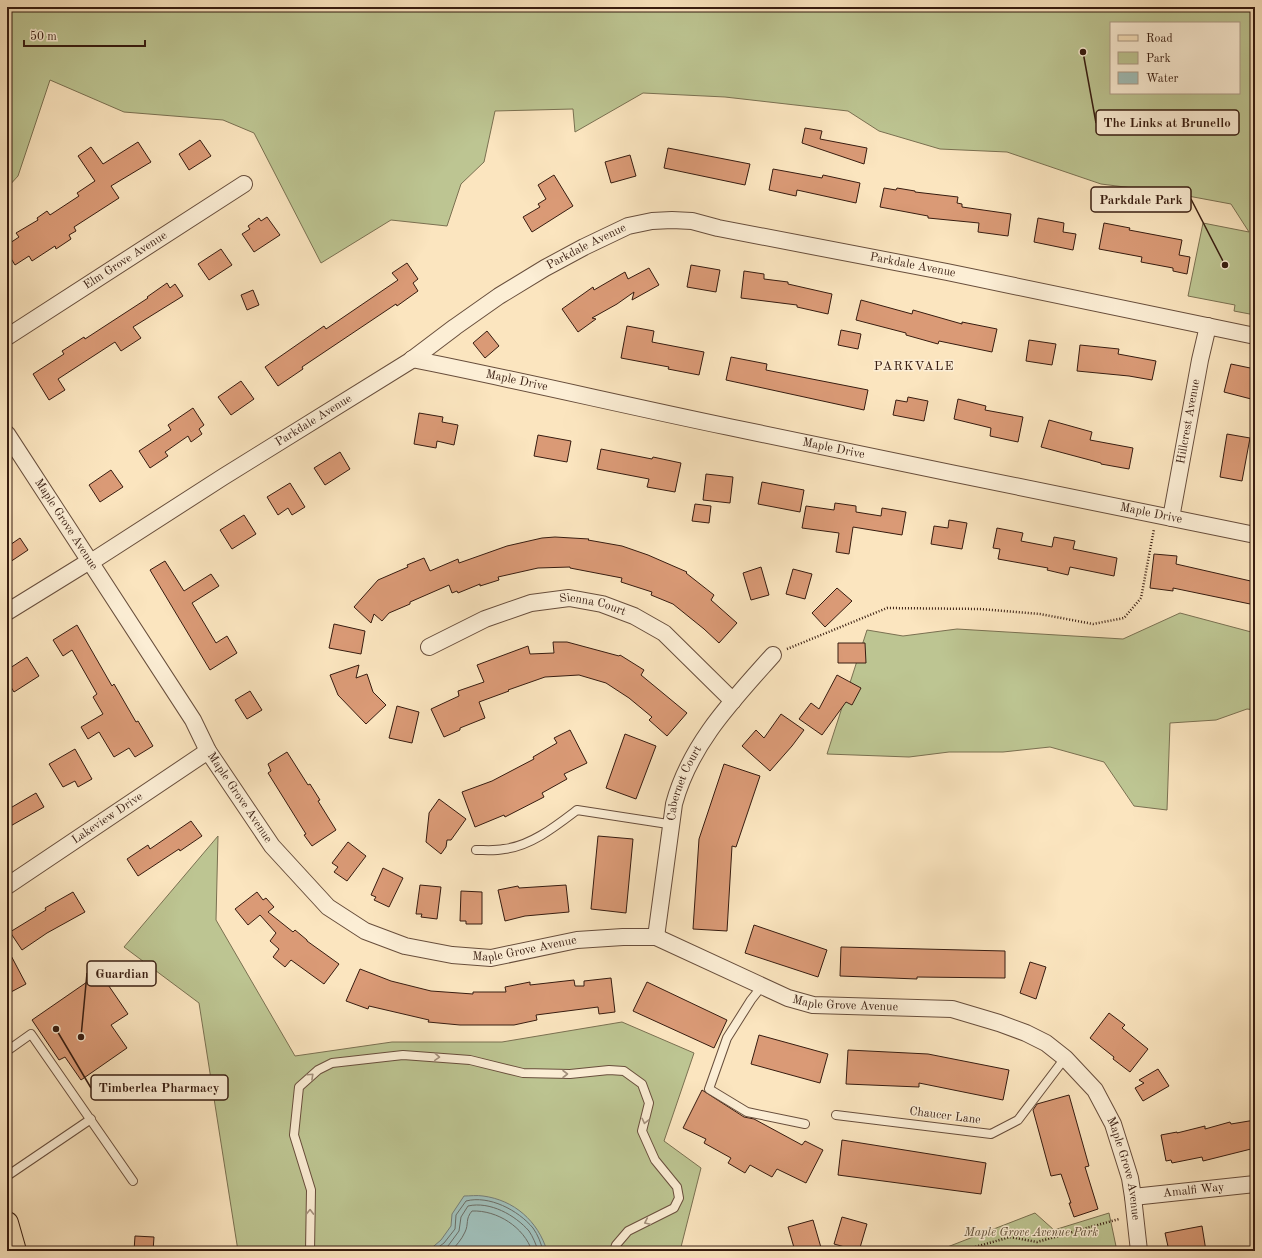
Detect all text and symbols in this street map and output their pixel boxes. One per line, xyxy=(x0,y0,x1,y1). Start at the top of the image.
scale bar xyxy=(24,22,145,48)
legend xyxy=(1110,22,1240,94)
text: 50 m xyxy=(30,30,57,43)
text: Road xyxy=(1146,33,1173,45)
text: Park xyxy=(1146,53,1171,65)
text: Water xyxy=(1146,73,1179,85)
callout: The Links at Brunello xyxy=(1096,110,1239,135)
text: The Links at Brunello xyxy=(1103,117,1231,130)
callout: Parkdale Park xyxy=(1091,187,1191,212)
text: Parkdale Park xyxy=(1099,194,1183,207)
street label: Parkdale Avenue xyxy=(545,222,629,272)
street label: Elm Grove Avenue xyxy=(82,229,170,292)
street label: Parkdale Avenue xyxy=(869,251,957,280)
district label: PARKVALE xyxy=(874,360,954,373)
street label: Maple Drive xyxy=(485,368,549,394)
street label: Hillcrest Avenue xyxy=(1175,378,1202,465)
street label: Parkdale Avenue xyxy=(274,392,354,449)
street label: Maple Drive xyxy=(801,437,866,461)
street label: Maple Grove Avenue xyxy=(32,477,100,573)
street label: Maple Drive xyxy=(1119,502,1184,526)
street label: Sienna Court xyxy=(559,592,627,618)
street label: Cabernet Court xyxy=(666,744,704,822)
street label: Maple Grove Avenue xyxy=(205,750,274,846)
street label: Lakeview Drive xyxy=(70,790,145,847)
street label: Maple Grove Avenue xyxy=(472,934,578,964)
callout: Guardian xyxy=(87,961,156,986)
text: Guardian xyxy=(95,968,149,981)
street label: Maple Grove Avenue xyxy=(791,994,899,1013)
one-way arrow xyxy=(434,1053,440,1062)
one-way arrow xyxy=(562,1069,568,1078)
one-way arrow xyxy=(306,1073,314,1081)
callout: Timberlea Pharmacy xyxy=(91,1075,228,1100)
text: Timberlea Pharmacy xyxy=(98,1082,220,1095)
street label: Chaucer Lane xyxy=(909,1106,982,1126)
street label: Maple Grove Avenue xyxy=(1104,1115,1142,1221)
one-way arrow xyxy=(641,1118,649,1124)
street label: Amalfi Way xyxy=(1162,1181,1226,1200)
one-way arrow xyxy=(306,1209,315,1215)
one-way arrow xyxy=(644,1217,651,1225)
park label: Maple Grove Avenue Park xyxy=(963,1227,1098,1239)

